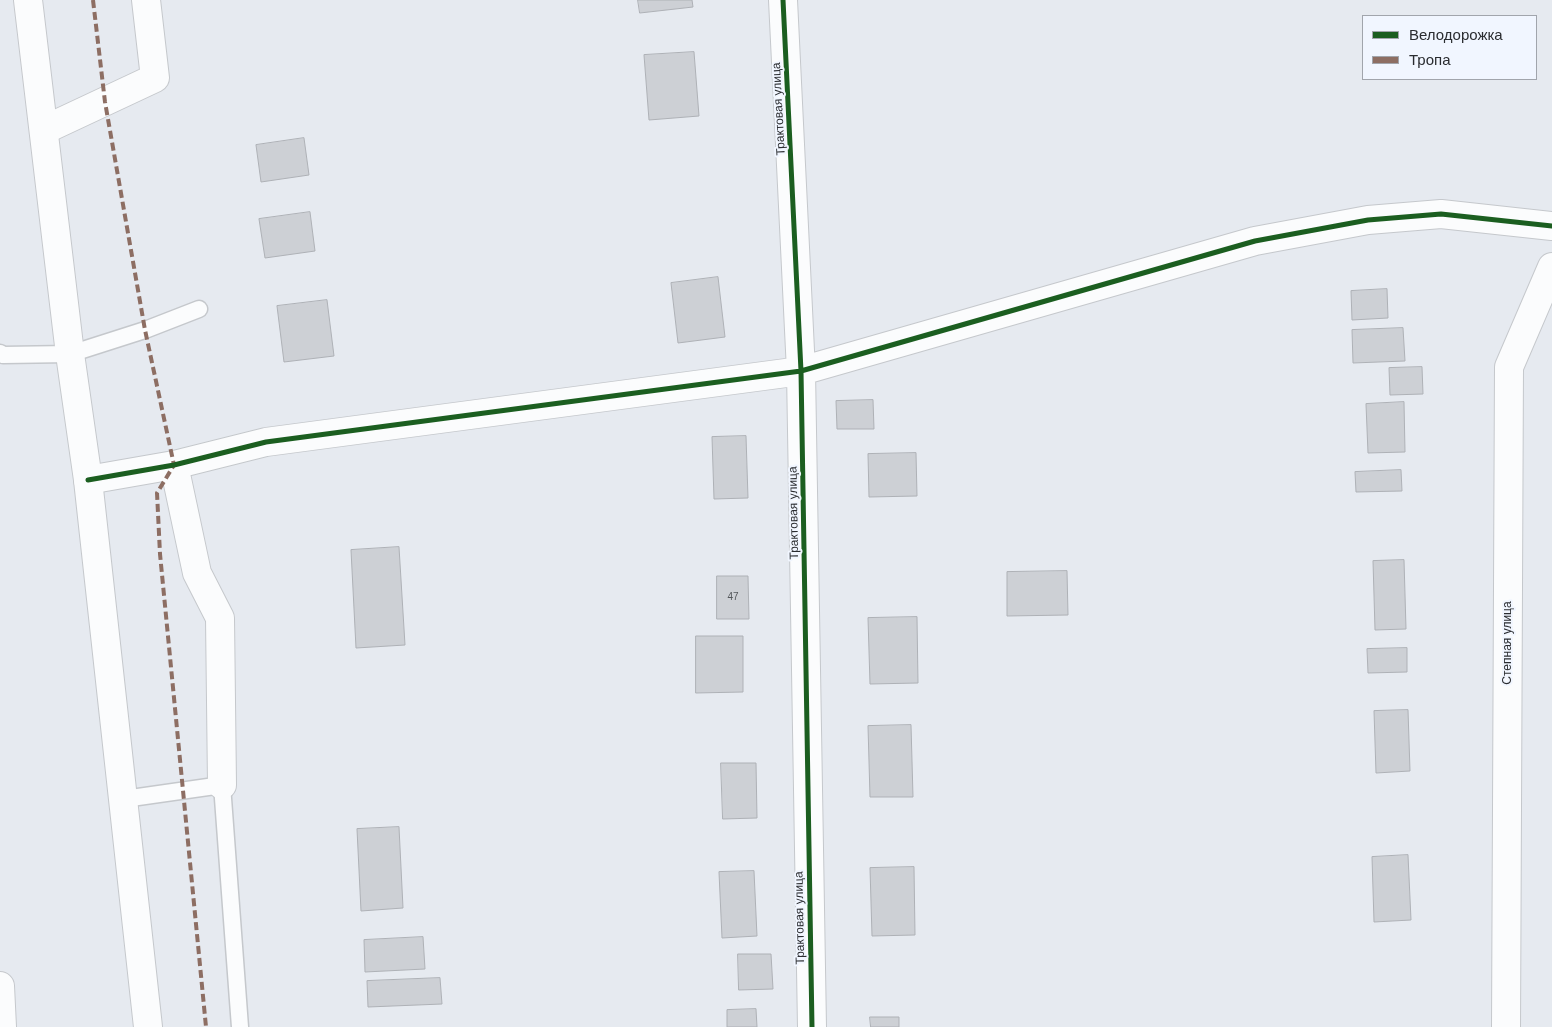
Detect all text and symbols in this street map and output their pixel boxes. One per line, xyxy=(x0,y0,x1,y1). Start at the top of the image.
legend xyxy=(1362,15,1537,80)
text: Велодорожка xyxy=(1409,26,1503,43)
text: Тропа xyxy=(1409,51,1450,68)
street label: Трактовая улица xyxy=(769,62,789,156)
street label: Трактовая улица xyxy=(786,466,802,560)
house number: 47 xyxy=(727,591,739,603)
street label: Степная улица xyxy=(1501,601,1515,685)
street label: Трактовая улица xyxy=(792,871,808,965)

